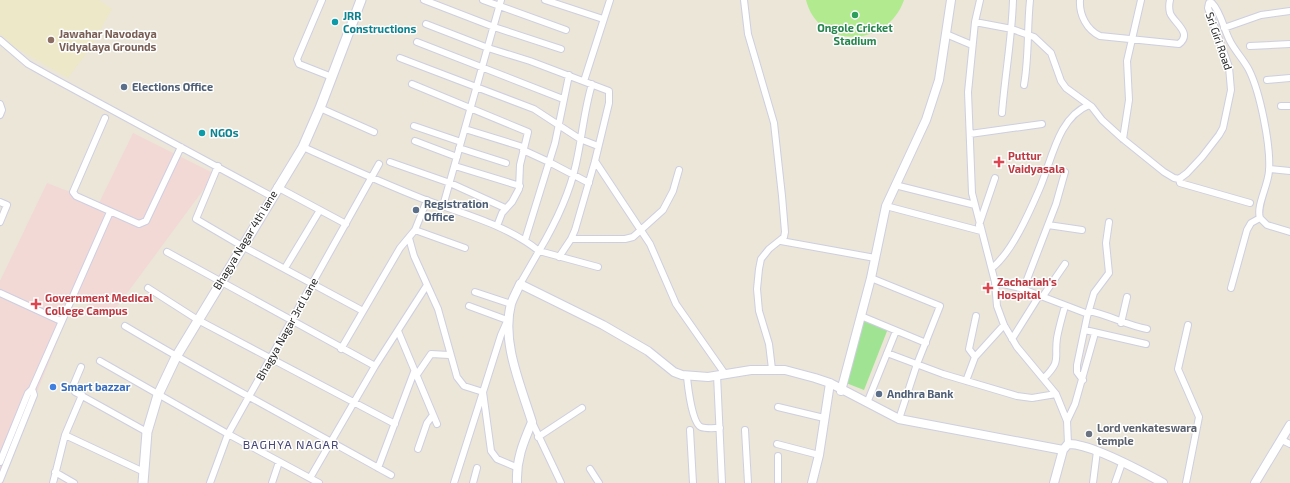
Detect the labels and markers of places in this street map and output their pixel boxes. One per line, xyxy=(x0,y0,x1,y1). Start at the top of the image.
place label: JRR Constructions xyxy=(343,9,416,35)
marker: Ongole Cricket Stadium xyxy=(850,10,860,20)
marker: JRR Constructions xyxy=(330,17,340,27)
place label: Ongole Cricket Stadium xyxy=(817,21,893,47)
place label: Jawahar Navodaya Vidyalaya Grounds xyxy=(59,27,157,54)
marker: Jawahar Navodaya Vidyalaya Grounds xyxy=(46,35,56,45)
place label: Elections Office xyxy=(132,80,213,93)
marker: Elections Office xyxy=(119,82,129,92)
place label: NGOs xyxy=(210,126,239,139)
marker: NGOs xyxy=(197,128,207,138)
place label: Puttur Vaidyasala xyxy=(1008,149,1065,176)
marker: Puttur Vaidyasala xyxy=(993,156,1005,168)
place label: Registration Office xyxy=(424,197,489,223)
marker: Registration Office xyxy=(411,205,421,215)
place label: Zachariah's Hospital xyxy=(997,275,1057,301)
marker: Zachariah's Hospital xyxy=(982,282,994,294)
place label: Government Medical College Campus xyxy=(45,291,153,317)
marker: Government Medical College Campus xyxy=(30,298,42,310)
place label: Smart bazzar xyxy=(61,380,131,393)
marker: Smart bazzar xyxy=(48,382,58,392)
place label: Andhra Bank xyxy=(887,387,954,400)
marker: Andhra Bank xyxy=(874,389,884,399)
place label: Lord venkateswara temple xyxy=(1097,421,1197,447)
marker: Lord venkateswara temple xyxy=(1084,429,1094,439)

